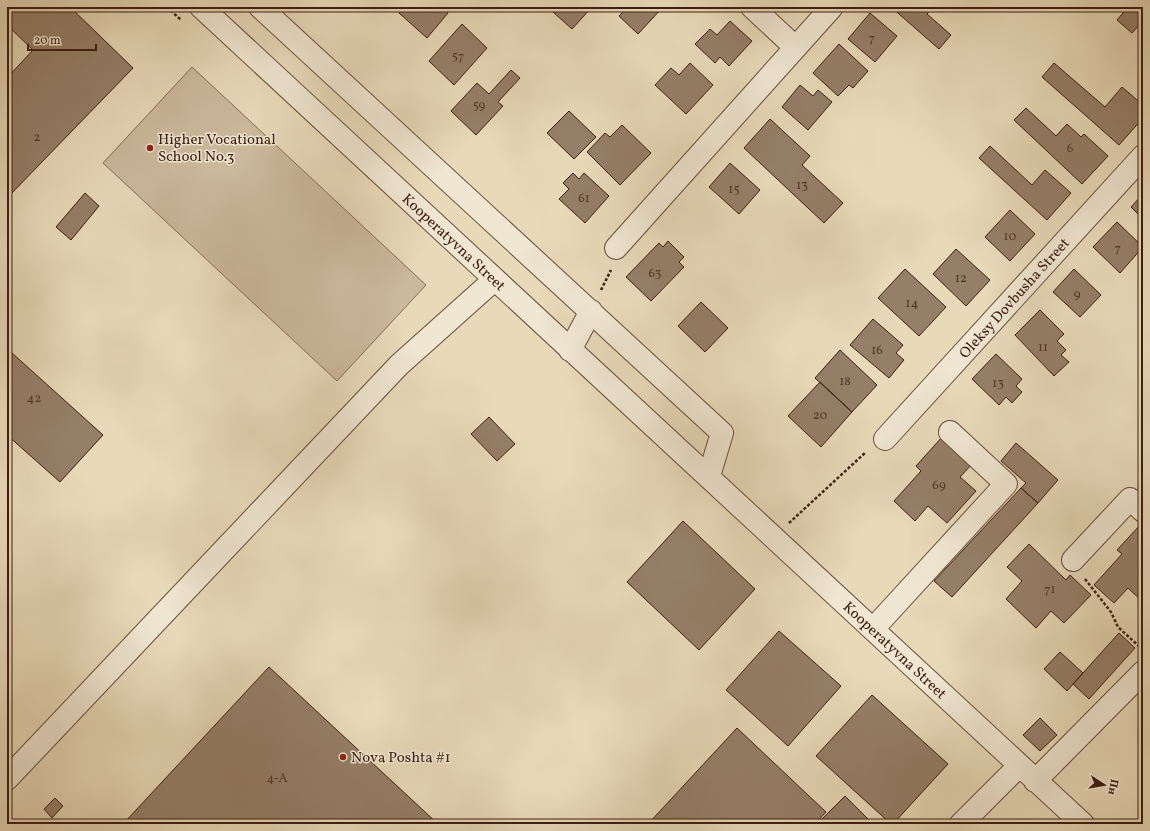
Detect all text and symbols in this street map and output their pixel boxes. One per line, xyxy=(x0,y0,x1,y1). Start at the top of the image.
scale bar xyxy=(28,26,96,52)
house number: 7 xyxy=(869,30,875,48)
text: 20 m xyxy=(34,33,61,49)
house number: 57 xyxy=(452,48,464,66)
house number: 59 xyxy=(473,97,486,115)
house number: 2 xyxy=(34,129,41,147)
place label: Higher Vocational School No.3 xyxy=(158,130,276,168)
house number: 6 xyxy=(1067,140,1074,158)
marker: Higher Vocational School No.3 xyxy=(145,143,155,153)
house number: 13 xyxy=(796,177,808,195)
house number: 15 xyxy=(728,181,740,199)
street label: Kooperatyvna Street xyxy=(397,189,509,297)
house number: 61 xyxy=(578,190,590,208)
house number: 10 xyxy=(1004,228,1017,246)
street label: Oleksy Dovbusha Street xyxy=(955,234,1075,364)
house number: 7 xyxy=(1115,240,1121,258)
house number: 63 xyxy=(648,265,662,283)
house number: 12 xyxy=(955,270,967,288)
house number: 9 xyxy=(1074,286,1081,304)
house number: 14 xyxy=(906,295,919,313)
house number: 11 xyxy=(1038,339,1048,357)
house number: 16 xyxy=(871,342,883,360)
house number: 18 xyxy=(839,373,851,391)
house number: 13 xyxy=(992,375,1004,393)
house number: 42 xyxy=(27,390,41,408)
house number: 20 xyxy=(813,407,828,425)
house number: 69 xyxy=(932,477,946,495)
house number: 71 xyxy=(1044,581,1056,599)
street label: Kooperatyvna Street xyxy=(838,597,950,705)
place label: Nova Poshta #1 xyxy=(351,748,451,769)
marker: Nova Poshta #1 xyxy=(338,752,348,762)
north arrow xyxy=(1084,765,1124,805)
house number: 4-А xyxy=(266,770,288,788)
text: Пн xyxy=(1103,778,1121,796)

